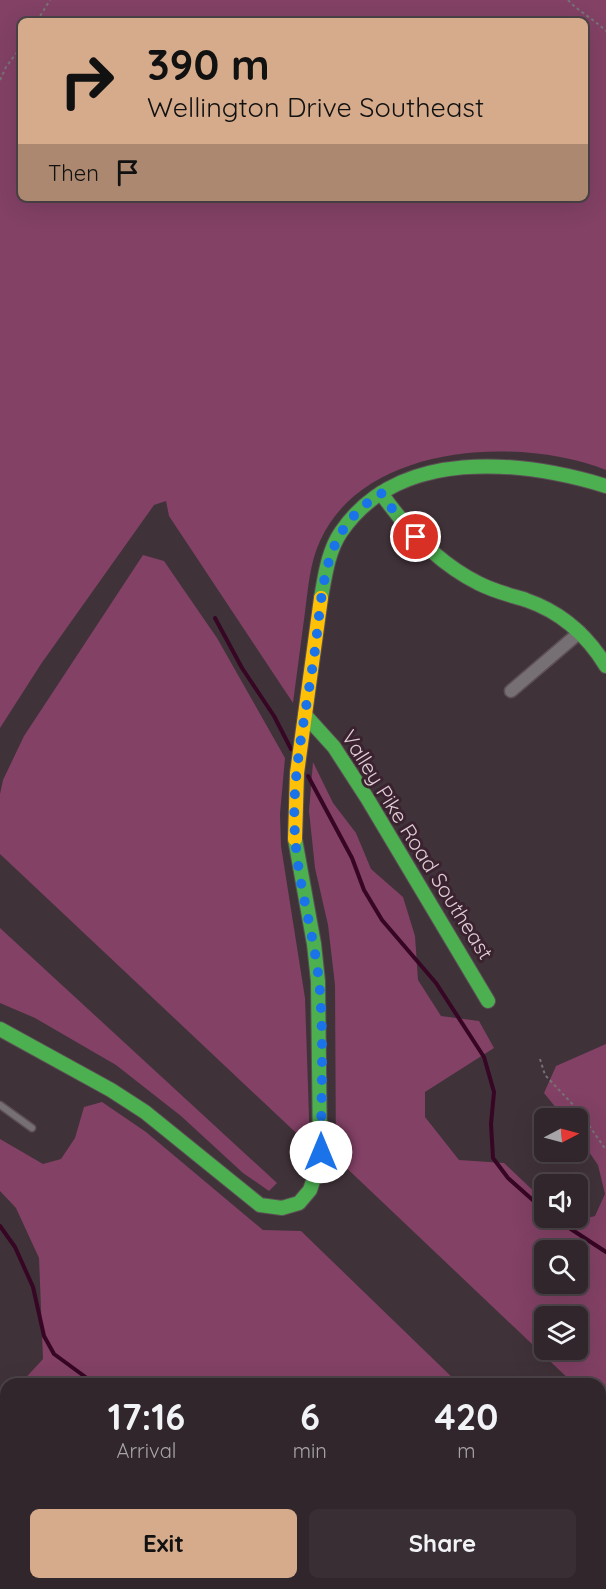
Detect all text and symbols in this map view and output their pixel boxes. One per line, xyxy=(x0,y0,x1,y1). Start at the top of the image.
text: 390 m xyxy=(147,38,270,91)
icon: right xyxy=(48,42,126,120)
text: Wellington Drive Southeast xyxy=(147,90,484,124)
icon: arrive xyxy=(111,156,144,189)
text: Then xyxy=(48,159,99,187)
pin xyxy=(390,511,441,562)
icon: arrive xyxy=(399,520,432,553)
street label: Valley Pike Road Southeast xyxy=(336,725,499,964)
north arrow xyxy=(534,1108,588,1162)
map controls xyxy=(534,1108,588,1360)
position arrow xyxy=(289,1120,353,1184)
button: sound xyxy=(534,1174,588,1228)
button: search xyxy=(534,1240,588,1294)
button: layers xyxy=(534,1306,588,1360)
text: 17:16 xyxy=(108,1394,185,1439)
text: 6 xyxy=(300,1394,320,1439)
text: 420 xyxy=(435,1394,498,1439)
text: Arrival xyxy=(116,1438,176,1463)
text: min xyxy=(293,1438,327,1463)
text: m xyxy=(457,1438,476,1463)
button: Exit xyxy=(30,1509,297,1578)
button: Share xyxy=(309,1509,576,1578)

